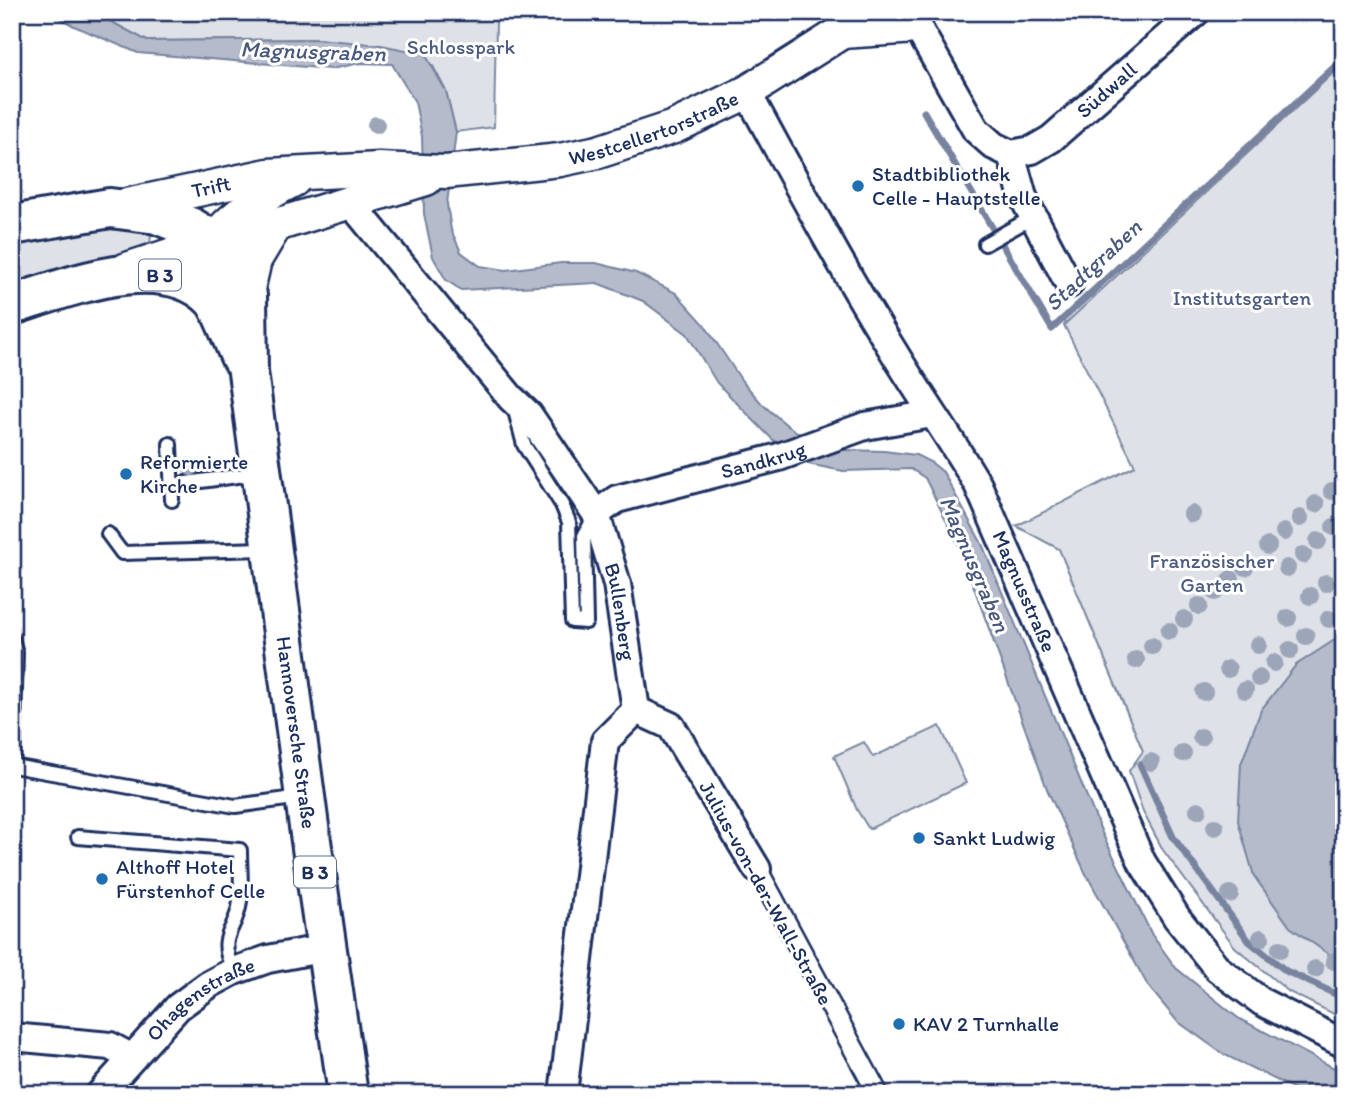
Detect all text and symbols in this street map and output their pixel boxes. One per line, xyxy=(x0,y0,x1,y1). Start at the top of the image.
water label: Magnusgraben xyxy=(240,34,386,68)
park label: Schlosspark xyxy=(407,34,515,59)
street label: Südwall xyxy=(1071,57,1142,123)
street label: Westcellertorstraße xyxy=(566,85,742,170)
place label: Stadtbibliothek Celle - Hauptstelle xyxy=(872,161,1041,210)
street label: Trift xyxy=(189,170,233,203)
marker: Stadtbibliothek Celle - Hauptstelle xyxy=(850,178,866,194)
water label: Stadtgraben xyxy=(1039,213,1147,317)
road number: B 3 xyxy=(139,260,181,290)
park label: Institutsgarten xyxy=(1173,285,1311,310)
street label: Sandkrug xyxy=(718,435,809,484)
place label: Reformierte Kirche xyxy=(140,449,248,498)
marker: Reformierte Kirche xyxy=(118,466,134,482)
water label: Magnusgraben xyxy=(934,492,1016,636)
street label: Magnusstraße xyxy=(987,527,1062,656)
park label: Französischer Garten xyxy=(1150,548,1274,597)
street label: Bullenberg xyxy=(599,560,641,662)
street label: Hannoversche Straße xyxy=(272,635,322,830)
street label: Julius-von-der-Wall-Straße xyxy=(694,776,839,1009)
place label: Sankt Ludwig xyxy=(933,825,1055,850)
marker: Sankt Ludwig xyxy=(911,830,927,846)
place label: Althoff Hotel Fürstenhof Celle xyxy=(116,854,265,903)
road number: B 3 xyxy=(294,856,336,888)
marker: Althoff Hotel Fürstenhof Celle xyxy=(94,871,110,887)
street label: Ohagenstraße xyxy=(141,952,258,1046)
place label: KAV 2 Turnhalle xyxy=(913,1011,1059,1036)
marker: KAV 2 Turnhalle xyxy=(891,1016,907,1032)

